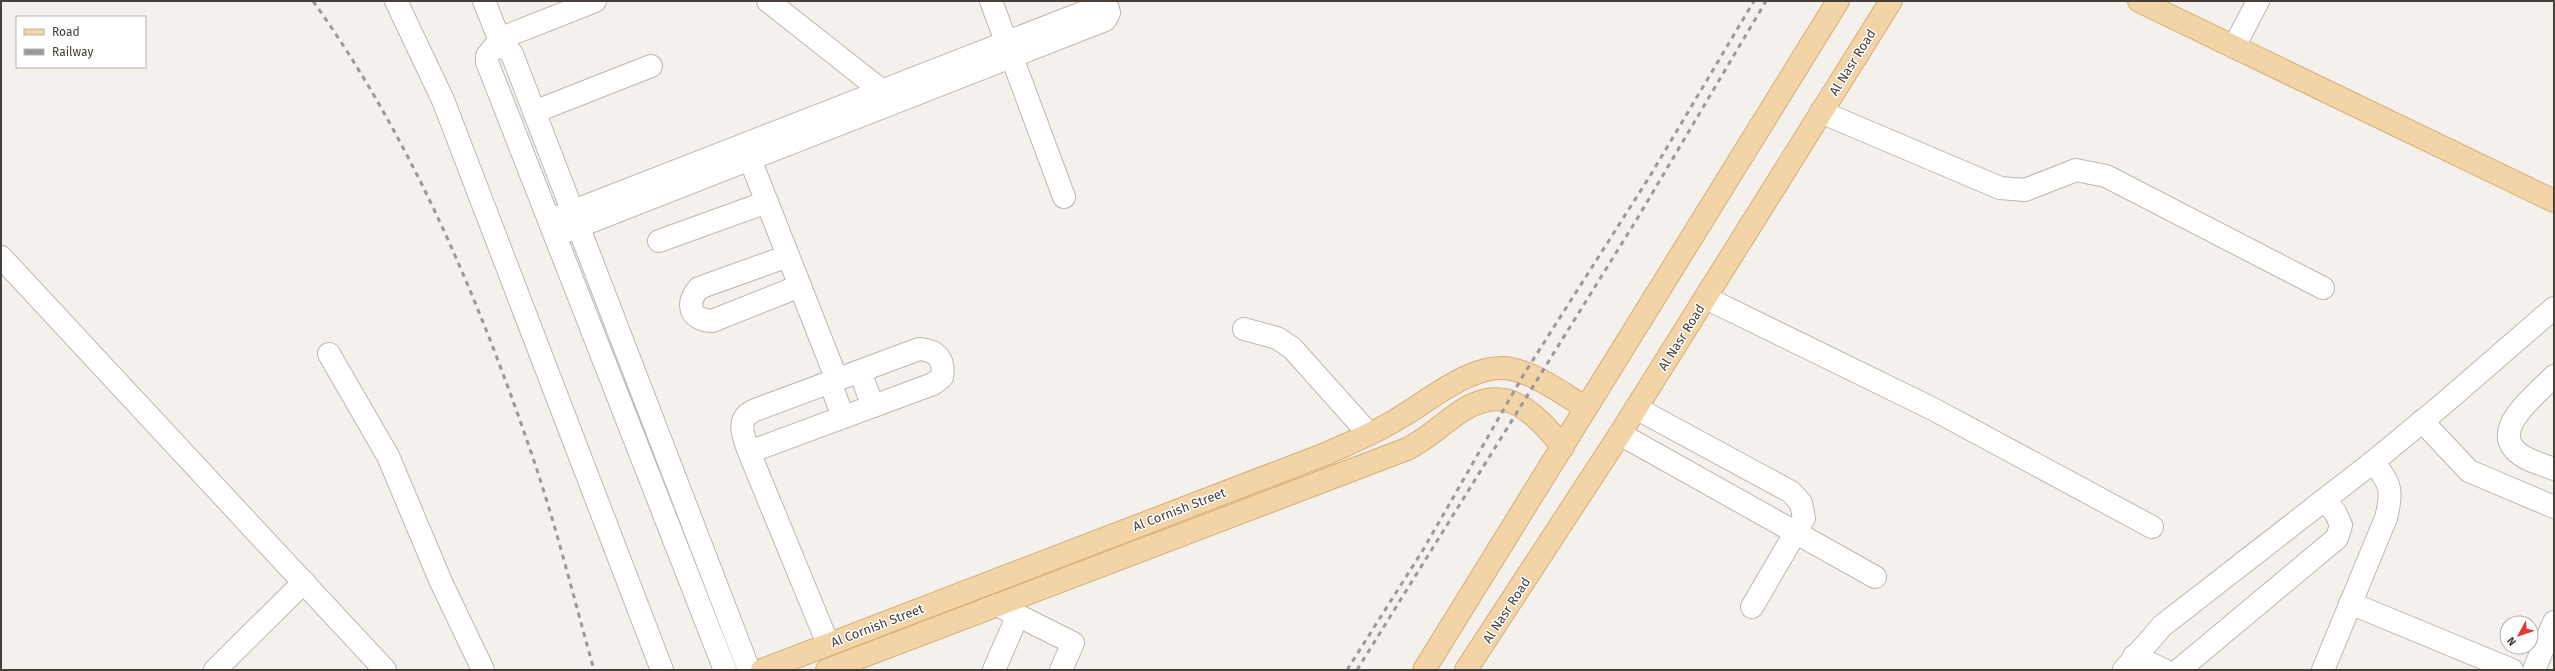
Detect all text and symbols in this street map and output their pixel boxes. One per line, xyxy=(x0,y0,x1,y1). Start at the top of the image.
legend xyxy=(16,16,146,68)
text: Road xyxy=(52,25,80,39)
street label: Al Nasr Road xyxy=(1826,26,1879,98)
text: Railway xyxy=(52,45,93,59)
street label: Al Nasr Road xyxy=(1655,301,1708,373)
street label: Al Cornish Street xyxy=(1131,485,1228,534)
street label: Al Nasr Road xyxy=(1480,575,1533,646)
street label: Al Cornish Street xyxy=(829,601,926,650)
north arrow xyxy=(2499,615,2539,655)
text: N xyxy=(2504,634,2519,648)

